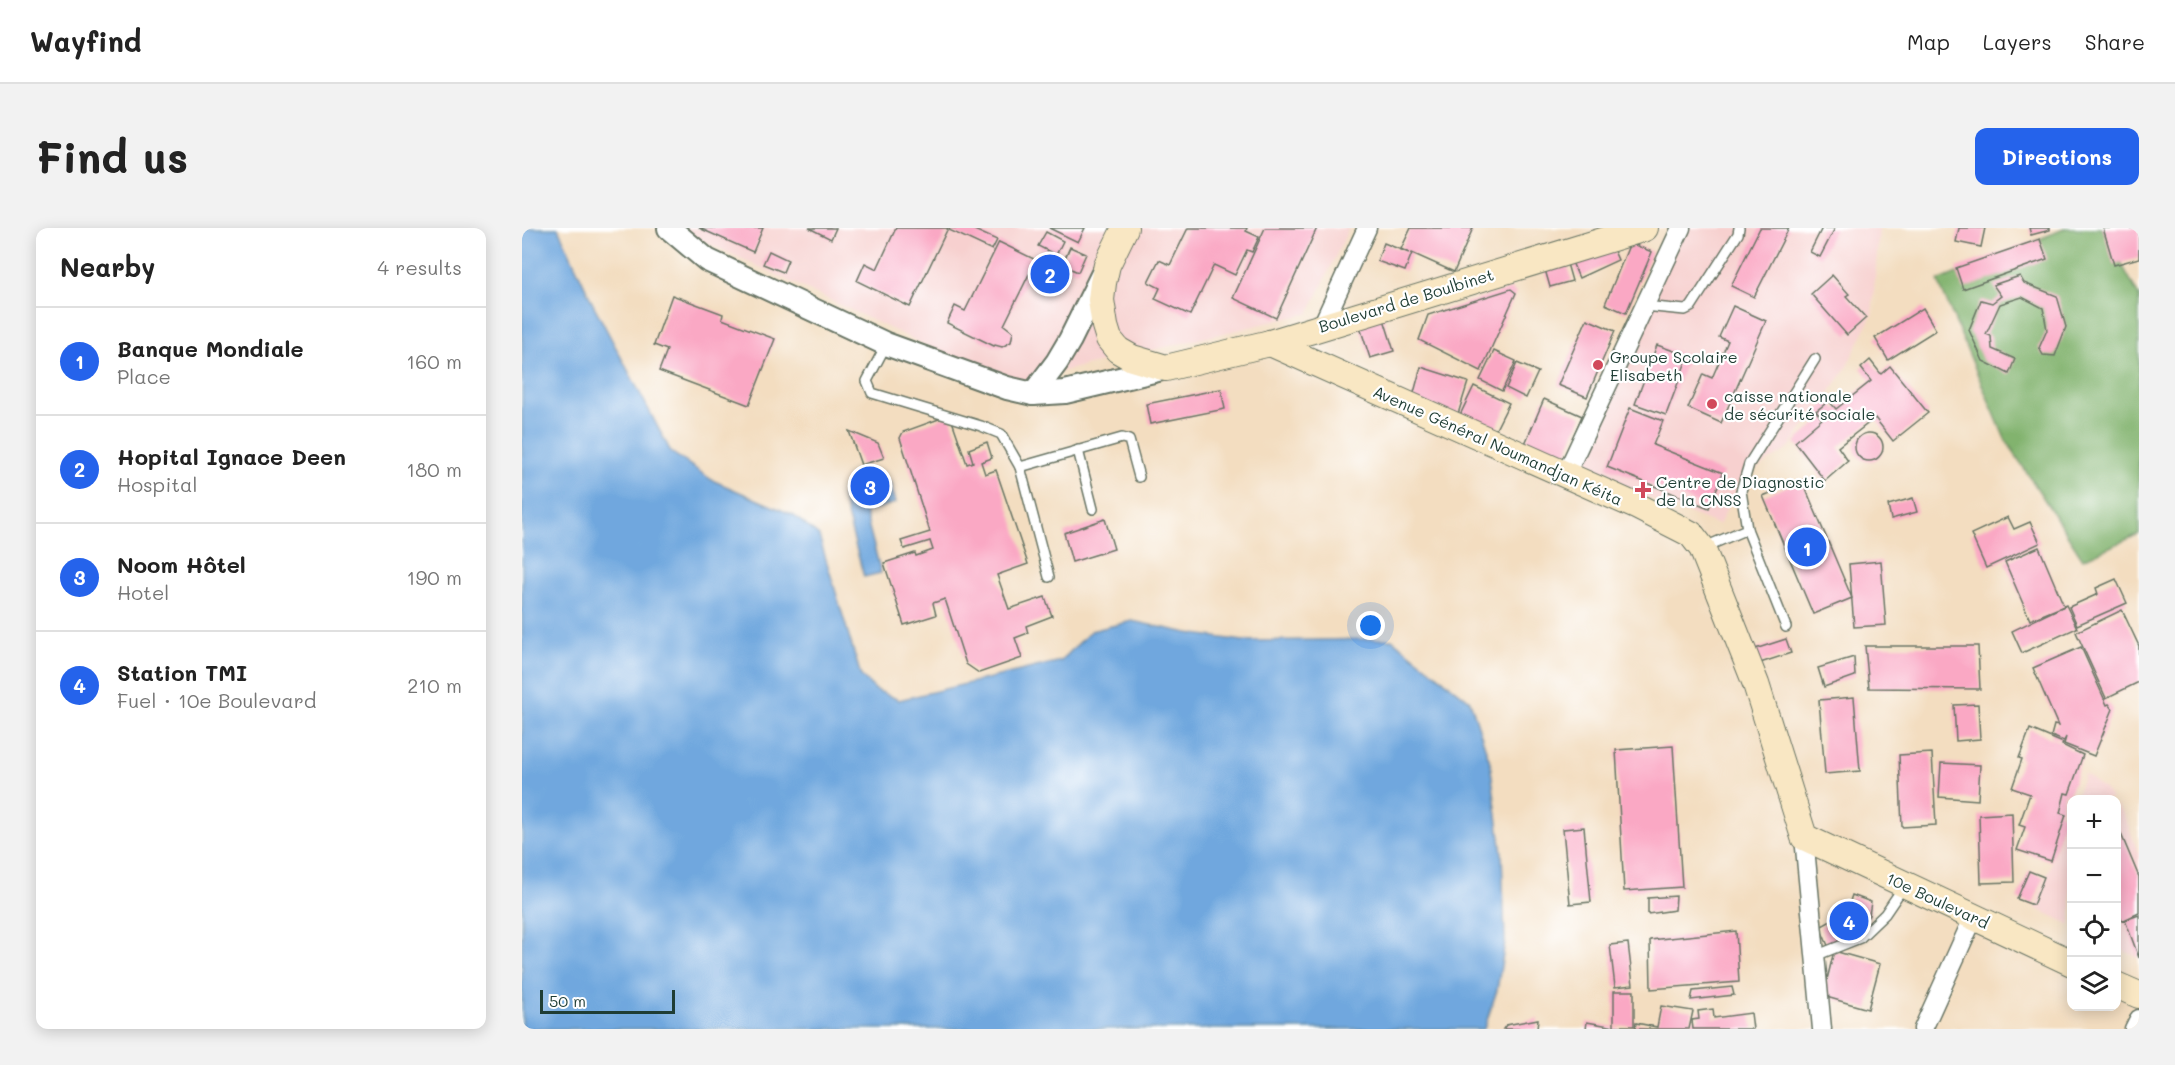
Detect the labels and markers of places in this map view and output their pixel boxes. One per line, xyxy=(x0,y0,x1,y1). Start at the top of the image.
pin: 2 xyxy=(1030,252,1070,296)
place label: Groupe Scolaire Elisabeth xyxy=(1610,346,1738,385)
marker: Groupe Scolaire Elisabeth xyxy=(1591,358,1605,372)
place label: caisse nationale de sécurité sociale xyxy=(1724,385,1875,424)
marker: caisse nationale de sécurité sociale xyxy=(1705,397,1719,411)
pin: 3 xyxy=(850,464,890,508)
place label: Centre de Diagnostic de la CNSS xyxy=(1656,471,1824,510)
marker: Centre de Diagnostic de la CNSS xyxy=(1634,481,1652,499)
pin: 1 xyxy=(1788,524,1826,570)
pin: 4 xyxy=(1830,898,1868,944)

